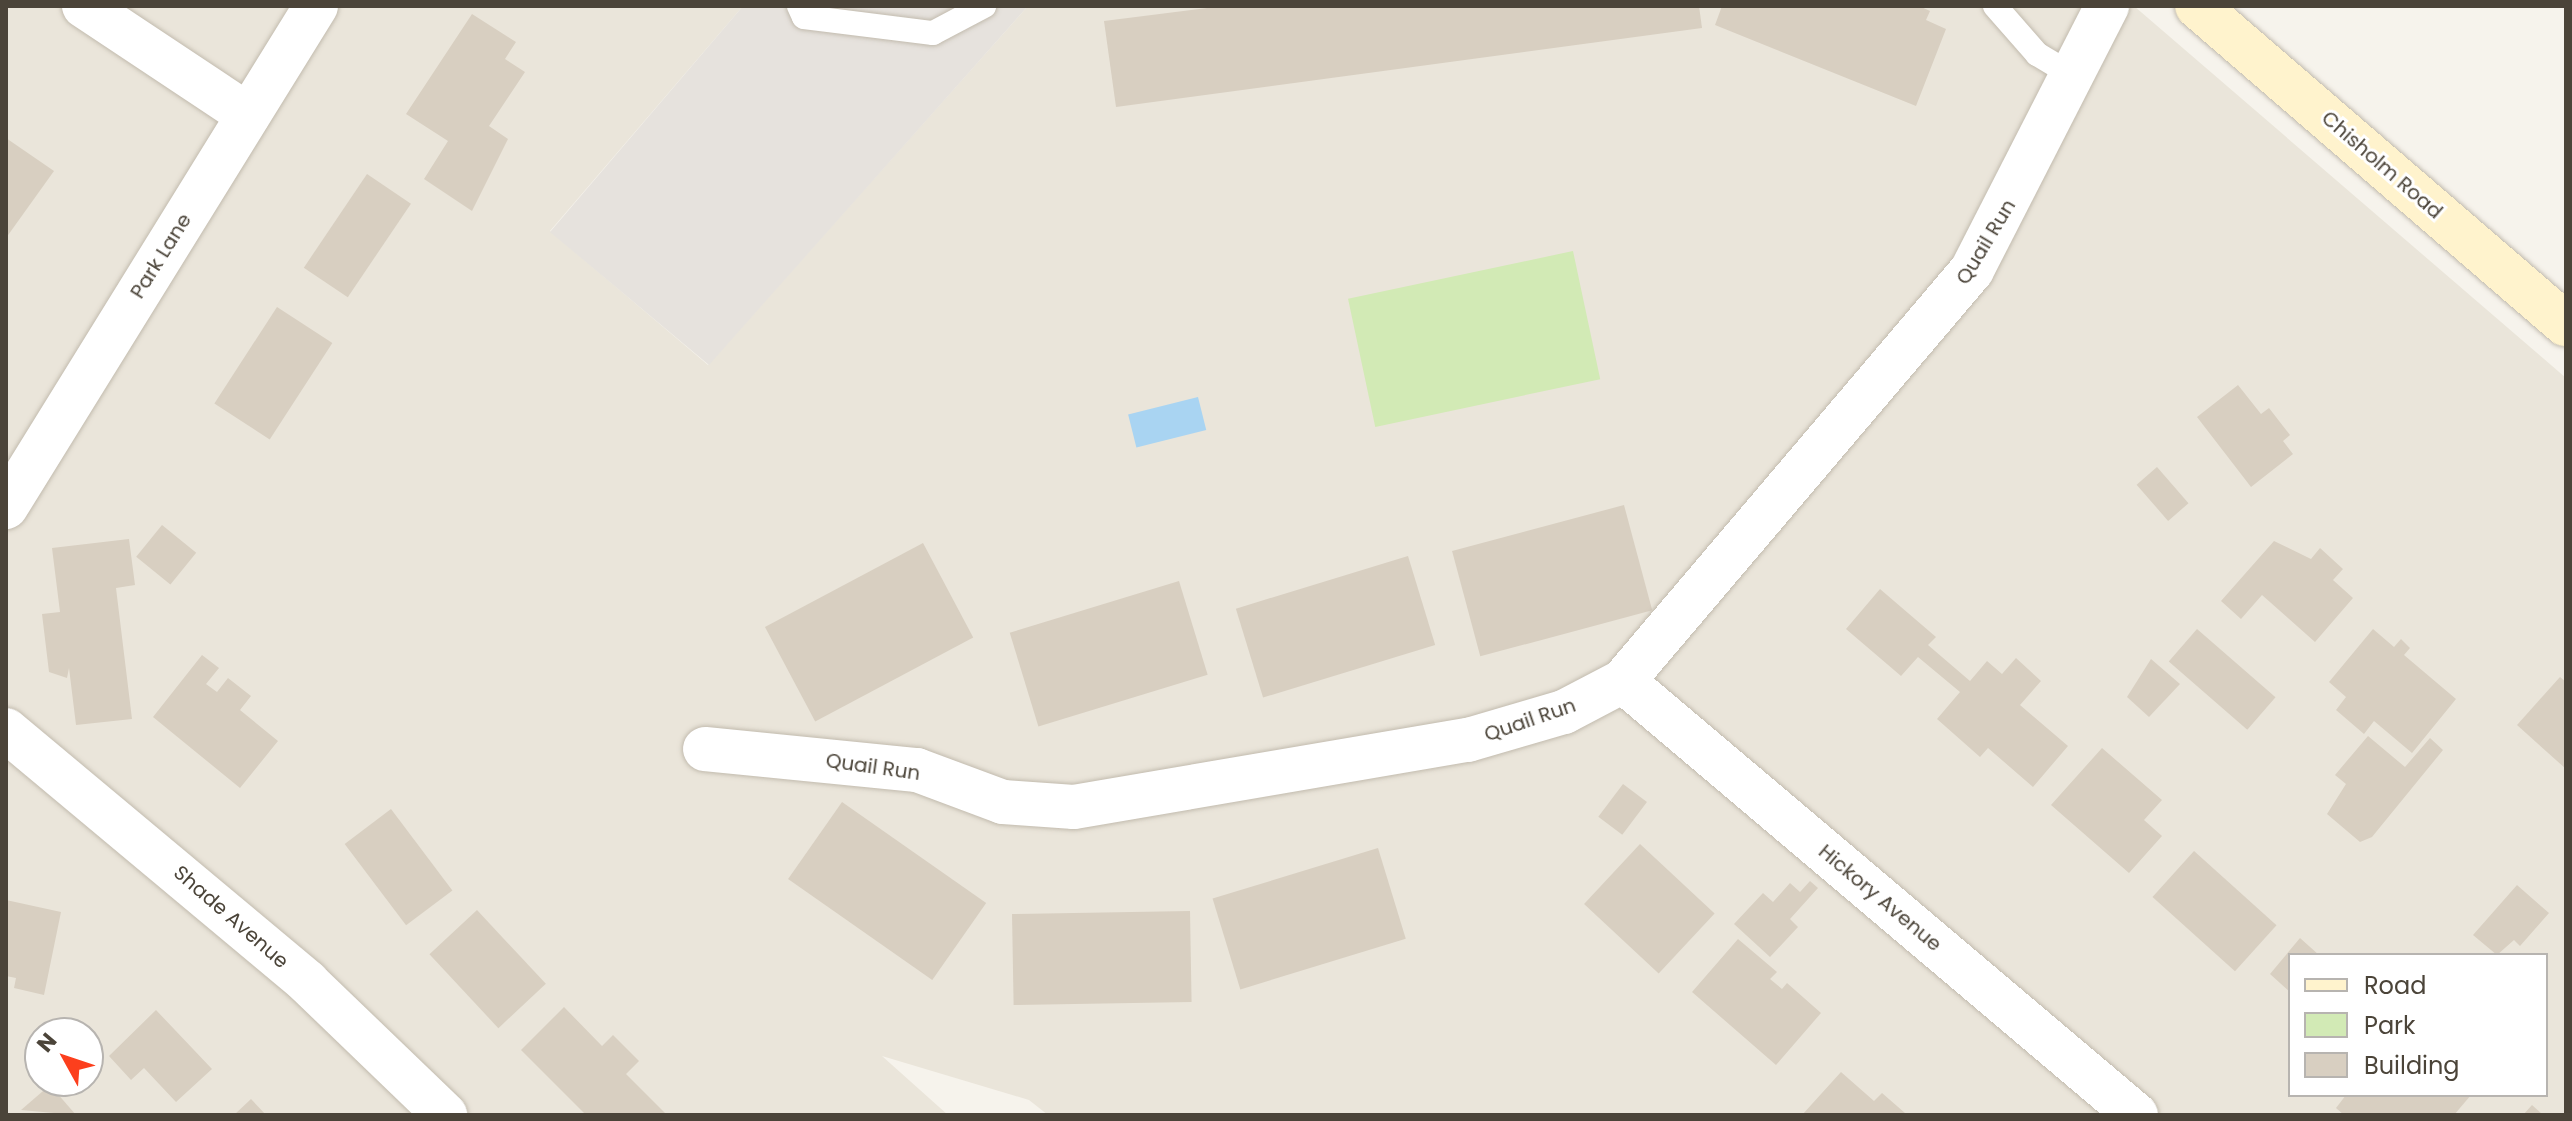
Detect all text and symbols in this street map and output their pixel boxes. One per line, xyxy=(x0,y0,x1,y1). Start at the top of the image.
street label: Chisholm Road xyxy=(2317,106,2447,224)
street label: Quail Run xyxy=(1951,195,2021,289)
street label: Park Lane xyxy=(126,209,196,303)
street label: Quail Run xyxy=(1481,693,1579,747)
street label: Quail Run xyxy=(824,749,922,785)
street label: Hickory Avenue xyxy=(1814,840,1946,956)
street label: Shade Avenue xyxy=(169,861,293,973)
legend xyxy=(2288,953,2548,1097)
text: Road xyxy=(2364,969,2426,1002)
text: Park xyxy=(2364,1009,2415,1042)
north arrow xyxy=(24,1017,104,1097)
text: N xyxy=(30,1026,64,1059)
text: Building xyxy=(2364,1049,2460,1082)

